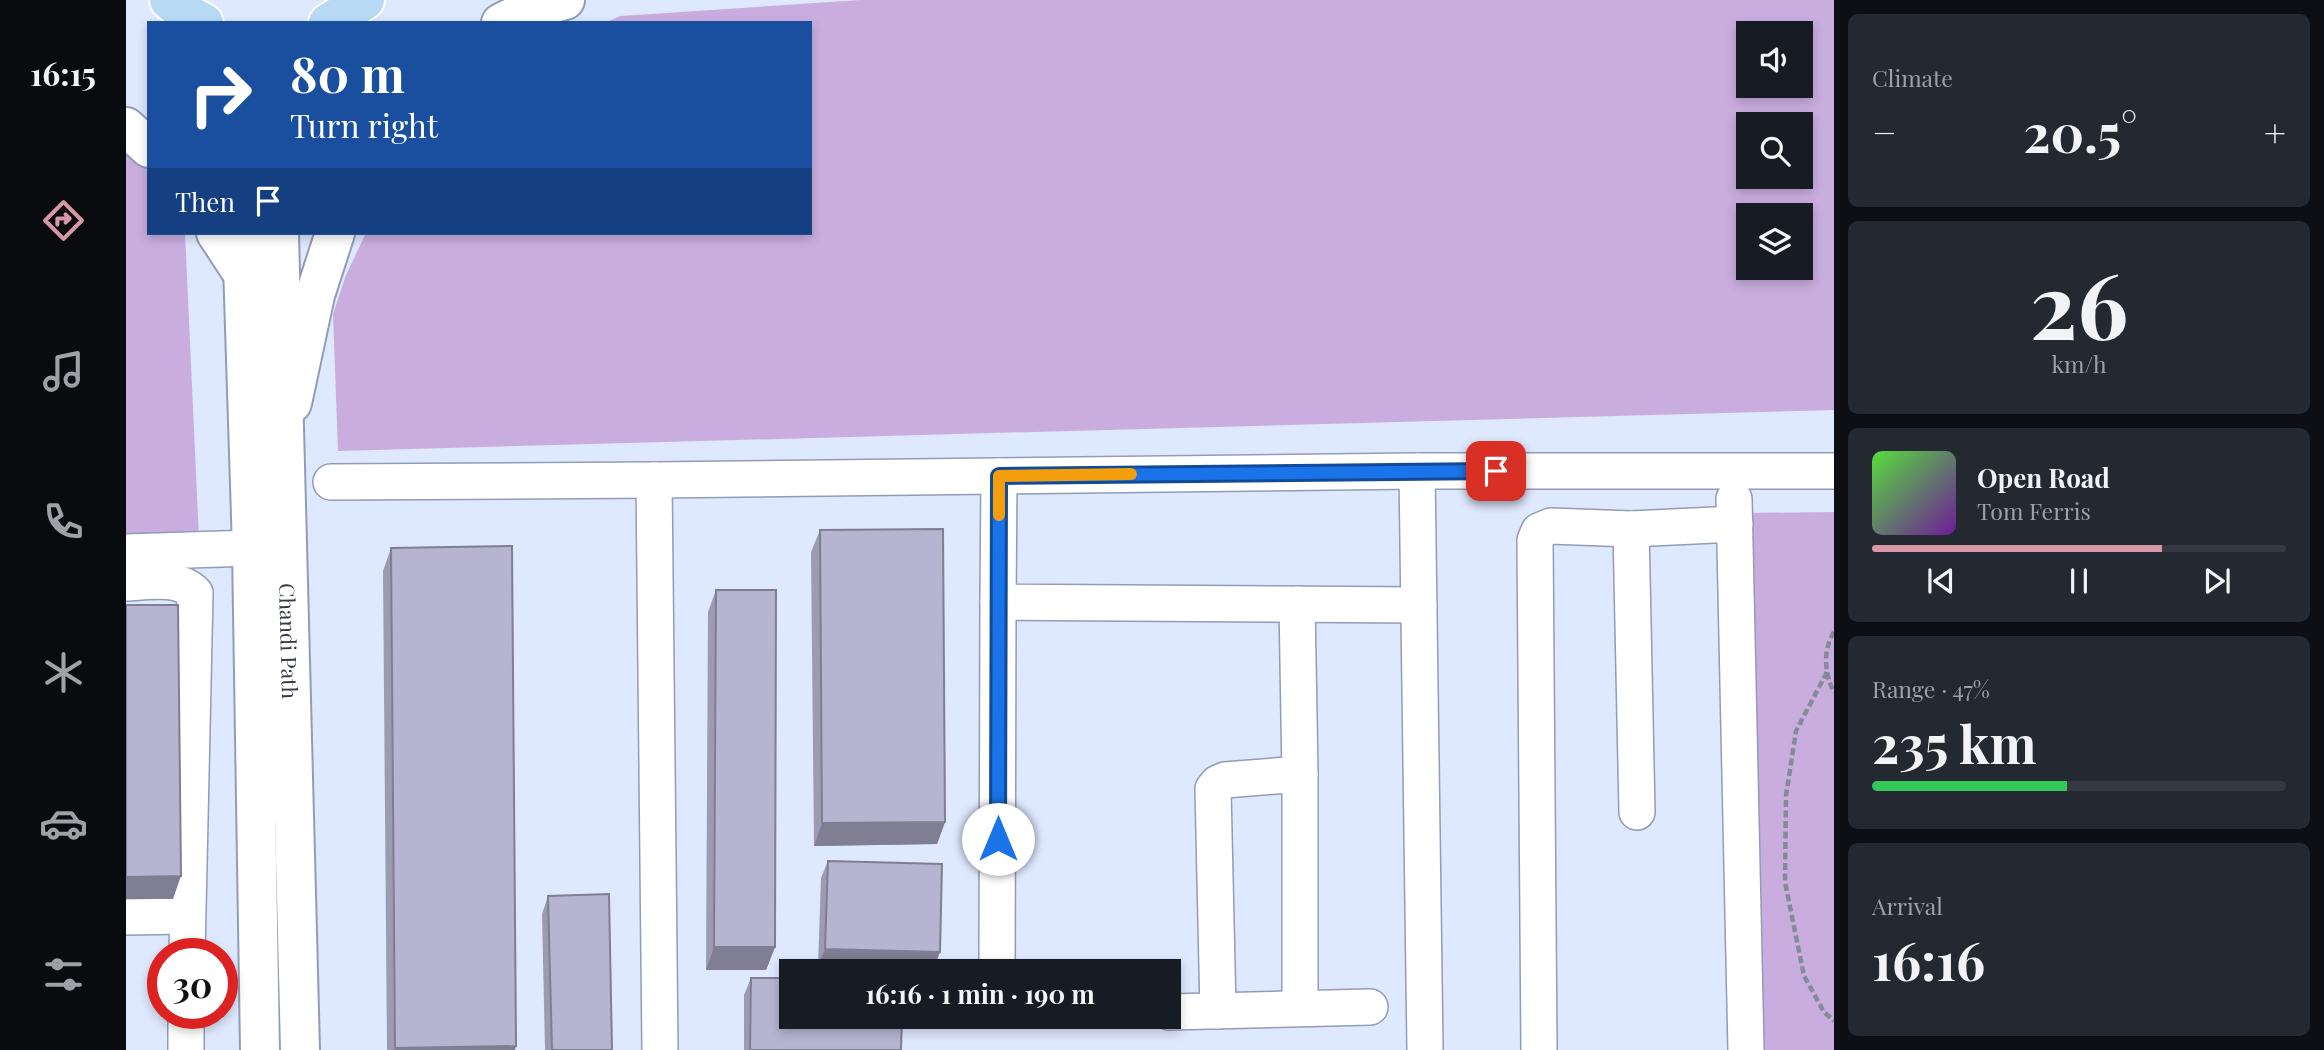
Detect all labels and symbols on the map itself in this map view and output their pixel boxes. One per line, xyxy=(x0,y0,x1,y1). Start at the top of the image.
pin xyxy=(1466,441,1526,501)
street label: Chandi Path xyxy=(274,583,305,700)
position arrow xyxy=(961,802,1035,876)
speed limit sign: 30 xyxy=(147,938,238,1029)

